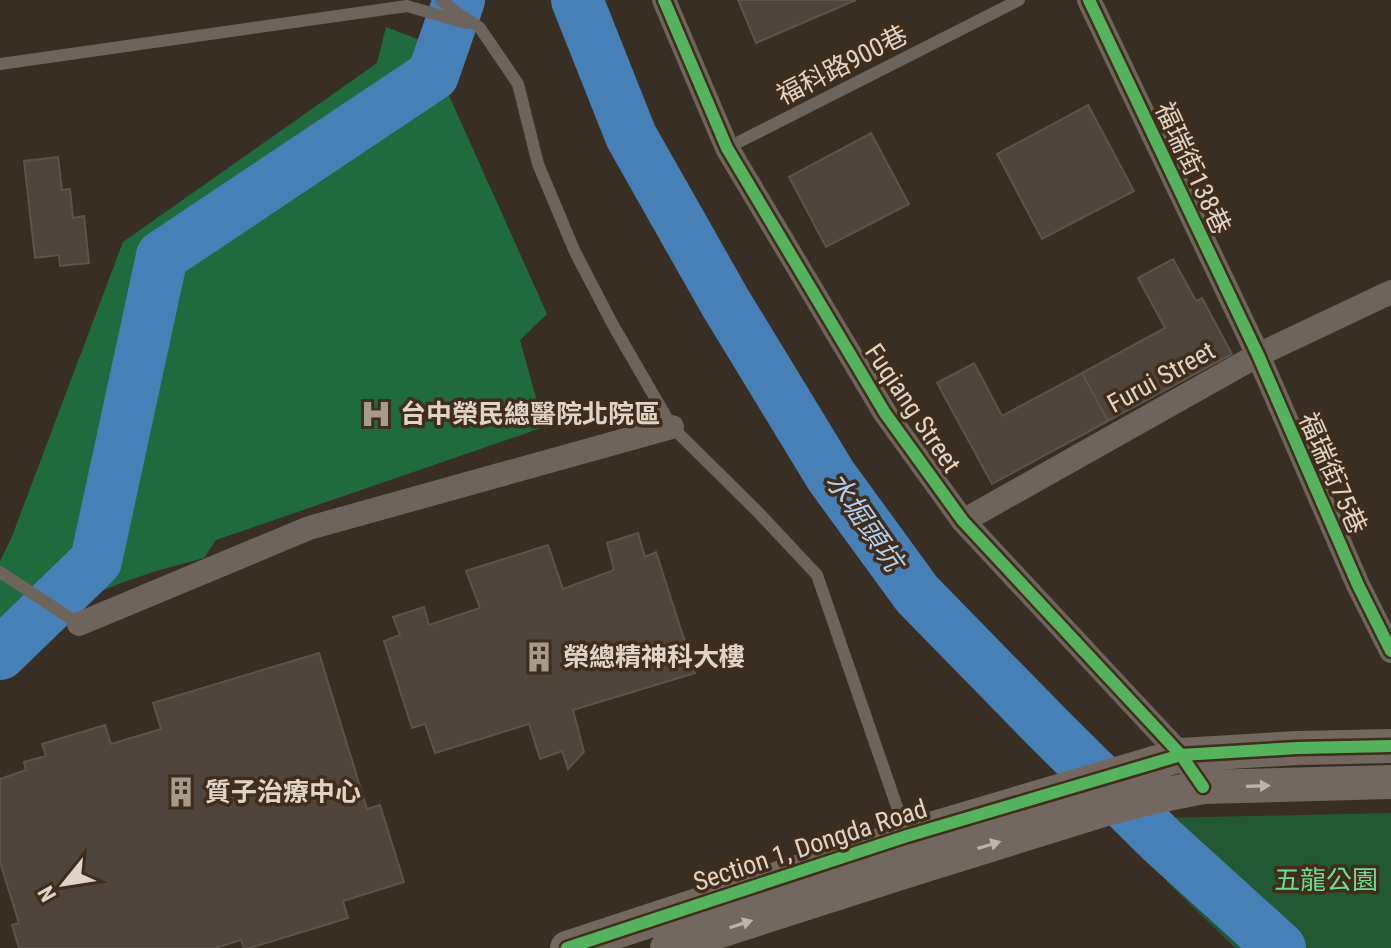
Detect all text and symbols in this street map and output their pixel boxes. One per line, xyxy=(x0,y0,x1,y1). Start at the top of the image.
street label: 福科路900巷 xyxy=(772,19,912,111)
street label: 福瑞街138巷 xyxy=(1149,97,1237,239)
street label: Furui Street xyxy=(1102,335,1220,419)
street label: Fuqiang Street xyxy=(859,338,967,478)
hospital icon: 台中榮民總醫院北院區 xyxy=(359,397,393,431)
place label: 台中榮民總醫院北院區 xyxy=(400,399,660,429)
street label: 福瑞街75巷 xyxy=(1293,408,1373,538)
water label: 水堀頭坑 xyxy=(819,466,913,580)
building icon: 榮總精神科大樓 xyxy=(522,640,556,674)
place label: 榮總精神科大樓 xyxy=(563,642,745,672)
building icon: 質子治療中心 xyxy=(164,775,198,809)
place label: 質子治療中心 xyxy=(205,777,361,807)
one-way arrow xyxy=(1246,779,1271,792)
street label: Section 1, Dongda Road xyxy=(689,793,931,897)
one-way arrow xyxy=(977,839,1001,851)
north arrow xyxy=(24,844,104,924)
park label: 五龍公園 xyxy=(1274,865,1378,895)
text: N xyxy=(33,882,61,906)
one-way arrow xyxy=(729,917,753,930)

